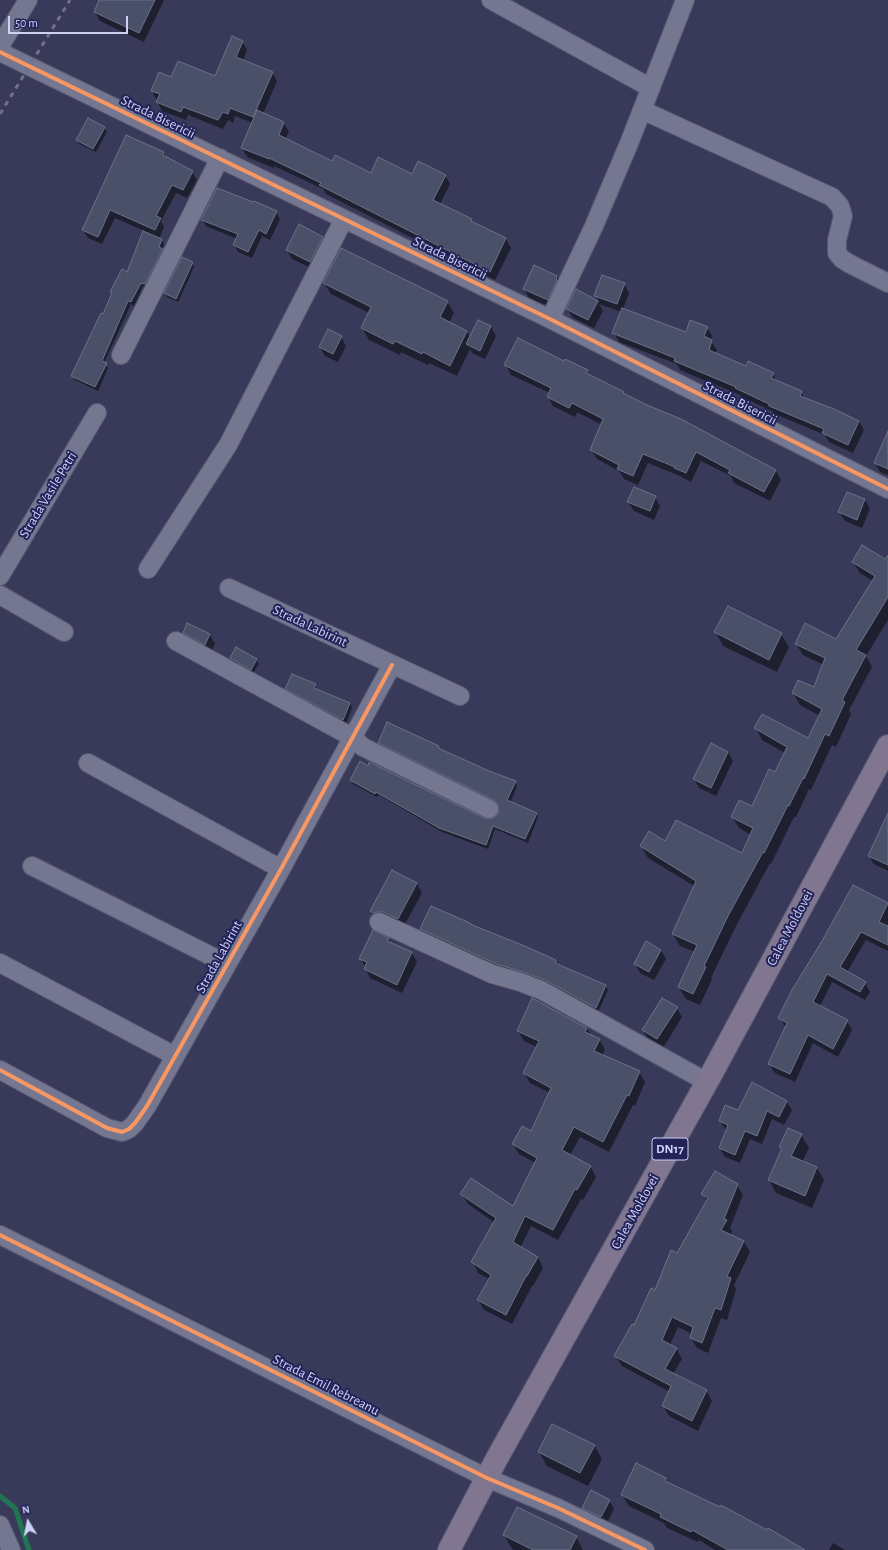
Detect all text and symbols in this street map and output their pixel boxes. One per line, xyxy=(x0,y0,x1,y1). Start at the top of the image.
scale bar xyxy=(10,8,130,34)
text: 50 m xyxy=(15,17,38,29)
street label: Strada Bisericii xyxy=(118,92,198,142)
street label: Strada Bisericii xyxy=(410,233,490,283)
street label: Strada Bisericii xyxy=(700,377,780,429)
street label: Strada Vasile Petri xyxy=(16,449,80,541)
street label: Strada Labirint xyxy=(270,601,350,651)
street label: Calea Moldovei xyxy=(763,887,817,969)
street label: Strada Labirint xyxy=(192,918,246,996)
road number: DN17 xyxy=(652,1138,688,1160)
street label: Calea Moldovei xyxy=(608,1172,662,1252)
street label: Strada Emil Rebreanu xyxy=(270,1351,382,1419)
north arrow xyxy=(8,1502,48,1542)
text: N xyxy=(21,1504,31,1516)

